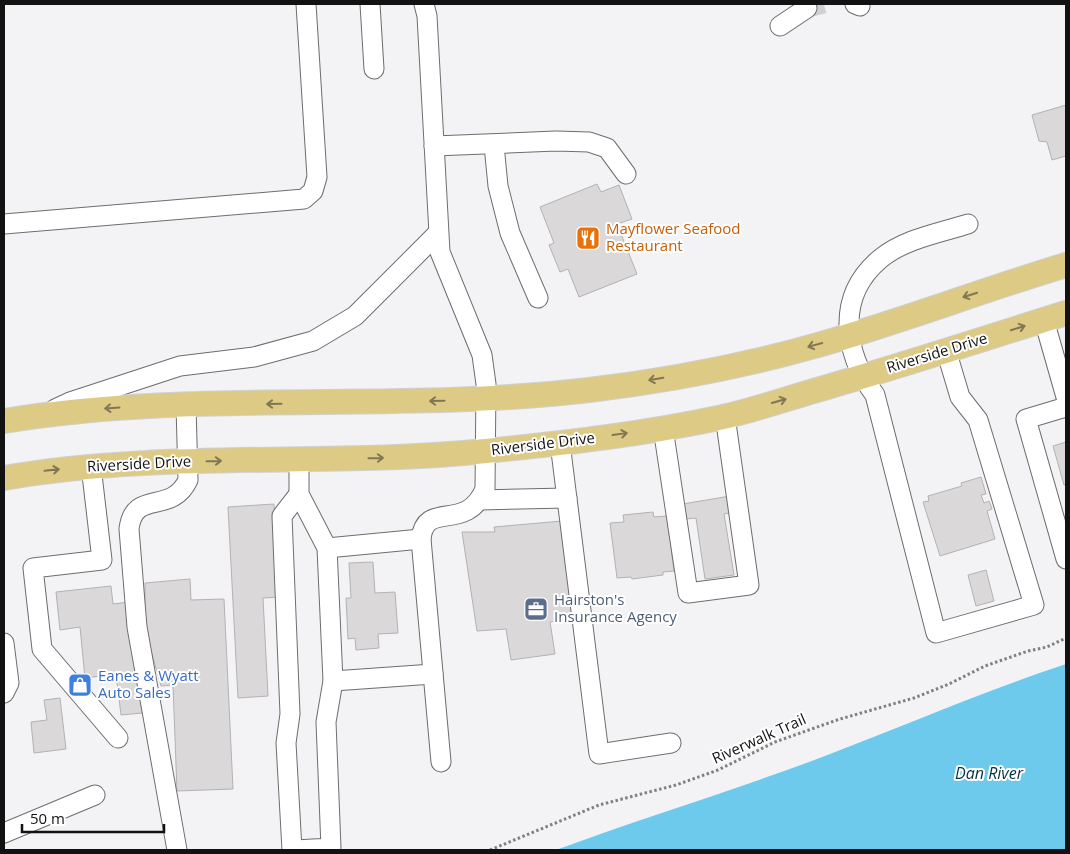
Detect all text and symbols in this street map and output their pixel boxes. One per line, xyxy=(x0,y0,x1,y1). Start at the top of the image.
place label: Mayflower Seafood Restaurant xyxy=(606,218,741,255)
restaurant icon: Mayflower Seafood Restaurant xyxy=(575,225,601,251)
one-way arrow xyxy=(962,291,978,300)
one-way arrow xyxy=(1010,322,1026,332)
street label: Riverside Drive xyxy=(884,327,989,377)
one-way arrow xyxy=(808,341,824,350)
one-way arrow xyxy=(649,374,665,384)
one-way arrow xyxy=(771,395,787,405)
one-way arrow xyxy=(429,397,445,406)
one-way arrow xyxy=(267,399,283,409)
one-way arrow xyxy=(104,404,120,413)
street label: Riverside Drive xyxy=(490,427,596,459)
one-way arrow xyxy=(612,429,628,439)
street label: Riverside Drive xyxy=(86,450,192,476)
one-way arrow xyxy=(368,453,384,463)
one-way arrow xyxy=(206,456,222,466)
one-way arrow xyxy=(44,465,60,475)
place label: Hairston's Insurance Agency xyxy=(554,589,677,626)
office icon: Hairston's Insurance Agency xyxy=(523,596,549,622)
place label: Eanes & Wyatt Auto Sales xyxy=(98,665,199,702)
shop icon: Eanes & Wyatt Auto Sales xyxy=(67,672,93,698)
street label: Riverwalk Trail xyxy=(708,708,809,768)
water label: Dan River xyxy=(955,762,1024,784)
scale bar xyxy=(22,802,165,834)
text: 50 m xyxy=(30,808,65,828)

